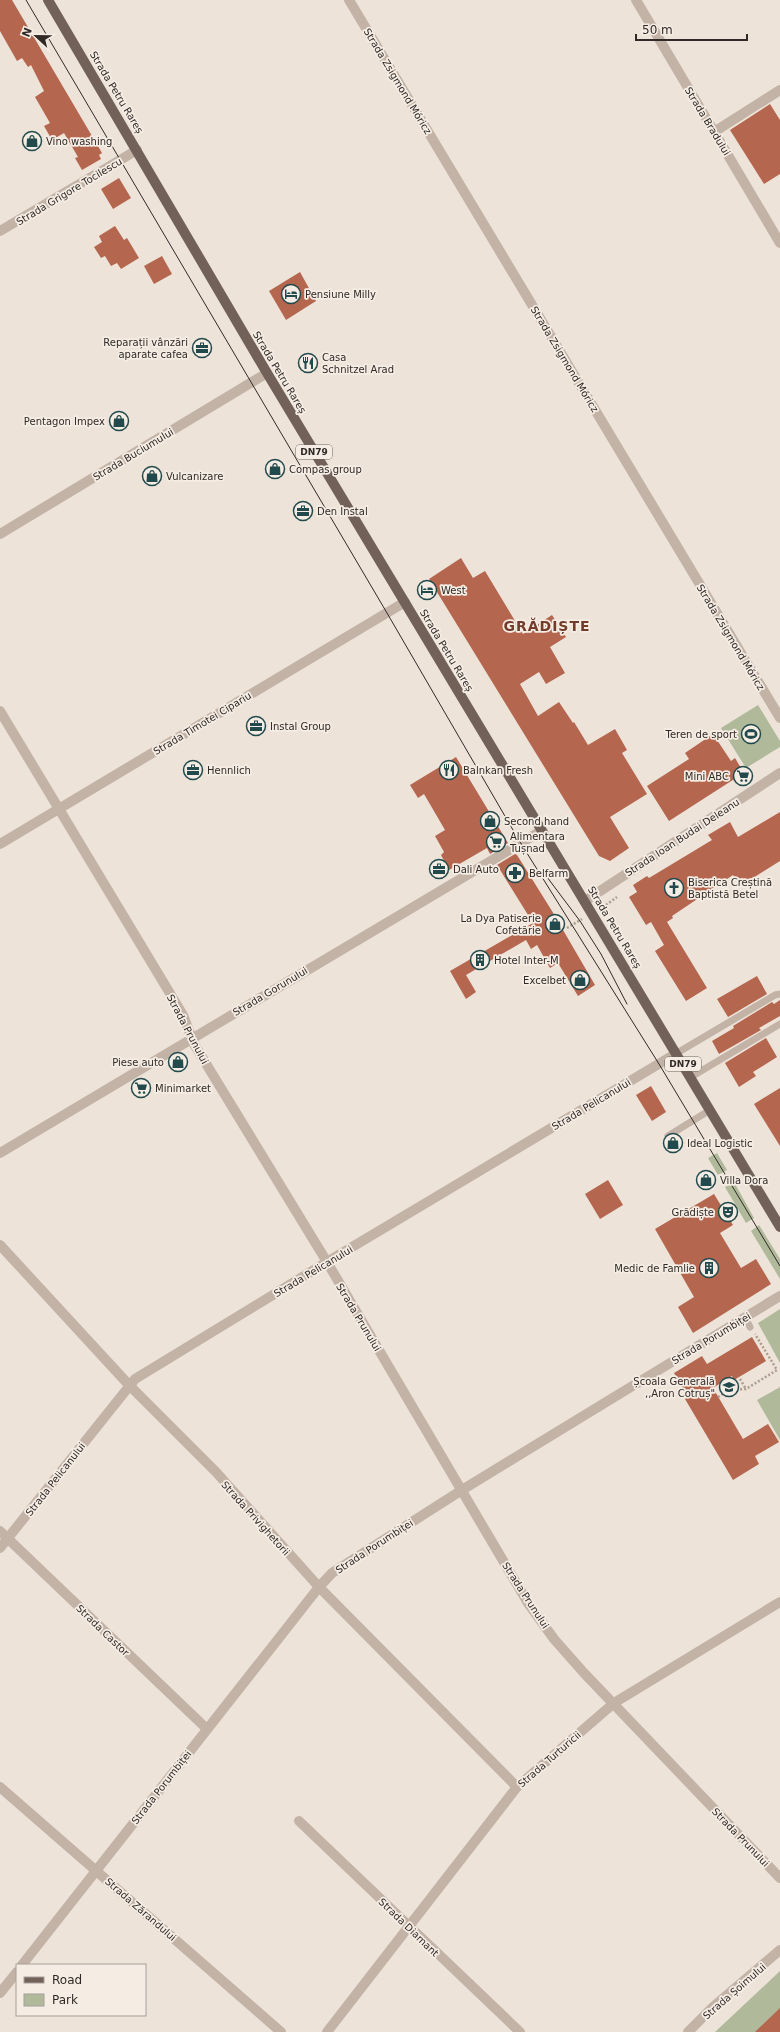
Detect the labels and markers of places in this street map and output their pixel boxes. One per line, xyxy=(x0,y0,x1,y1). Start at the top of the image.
shop icon: Vino washing xyxy=(21,130,43,152)
place label: Vino washing xyxy=(46,136,112,147)
hotel icon: Pensiune Milly xyxy=(280,283,302,305)
place label: Pensiune Milly xyxy=(305,289,376,300)
place label: Reparații vânzări aparate cafea xyxy=(103,337,188,360)
office icon: Reparații vânzări aparate cafea xyxy=(191,337,213,359)
restaurant icon: Casa Schnitzel Arad xyxy=(297,352,319,374)
place label: Casa Schnitzel Arad xyxy=(322,352,394,375)
shop icon: Pentagon Impex xyxy=(108,410,130,432)
place label: Pentagon Impex xyxy=(24,416,105,427)
shop icon: Compas group xyxy=(264,458,286,480)
place label: Compas group xyxy=(289,464,362,475)
shop icon: Vulcanizare xyxy=(141,465,163,487)
place label: Vulcanizare xyxy=(166,471,223,482)
office icon: Den Instal xyxy=(292,500,314,522)
place label: Den Instal xyxy=(317,506,368,517)
hotel icon: West xyxy=(416,579,438,601)
place label: West xyxy=(441,585,466,596)
office icon: Instal Group xyxy=(245,715,267,737)
place label: Instal Group xyxy=(270,721,331,732)
sports icon: Teren de sport xyxy=(740,723,762,745)
place label: Teren de sport xyxy=(664,729,737,740)
office icon: Hennlich xyxy=(182,759,204,781)
restaurant icon: Balnkan Fresh xyxy=(438,759,460,781)
place label: Hennlich xyxy=(207,765,251,776)
place label: Balnkan Fresh xyxy=(463,765,533,776)
supermarket icon: Mini ABC xyxy=(732,765,754,787)
place label: Mini ABC xyxy=(685,771,729,782)
shop icon: Second hand xyxy=(479,810,501,832)
place label: Second hand xyxy=(504,816,569,827)
supermarket icon: Alimentara Tușnad xyxy=(485,831,507,853)
place label: Alimentara Tușnad xyxy=(509,831,565,855)
office icon: Dali Auto xyxy=(428,858,450,880)
pharmacy icon: Belfarm xyxy=(504,862,526,884)
place label: Dali Auto xyxy=(453,864,499,875)
place label: Belfarm xyxy=(529,868,568,879)
church icon: Biserica Creștină Baptistă Betel xyxy=(663,877,685,899)
place label: Biserica Creștină Baptistă Betel xyxy=(688,877,772,900)
place label: La Dya Patiserie Cofetărie xyxy=(460,913,541,936)
shop icon: La Dya Patiserie Cofetărie xyxy=(544,913,566,935)
building icon: Hotel Inter-M xyxy=(469,949,491,971)
place label: Hotel Inter-M xyxy=(494,955,559,966)
shop icon: Excelbet xyxy=(569,969,591,991)
place label: Excelbet xyxy=(523,975,566,986)
shop icon: Piese auto xyxy=(167,1051,189,1073)
place label: Piese auto xyxy=(112,1057,164,1068)
supermarket icon: Minimarket xyxy=(130,1077,152,1099)
place label: Minimarket xyxy=(155,1083,211,1094)
shop icon: Ideal Logistic xyxy=(662,1132,684,1154)
place label: Ideal Logistic xyxy=(687,1138,753,1149)
shop icon: Villa Dora xyxy=(695,1169,717,1191)
place label: Villa Dora xyxy=(720,1175,768,1186)
theatre icon: Grădiște xyxy=(717,1201,739,1223)
place label: Grădiște xyxy=(672,1207,714,1219)
building icon: Medic de Famlie xyxy=(698,1257,720,1279)
place label: Medic de Famlie xyxy=(614,1263,695,1274)
place label: Școala Generală ,,Aron Cotruș" xyxy=(633,1376,715,1400)
school or university icon: Școala Generală ,,Aron Cotruș" xyxy=(718,1376,740,1398)

